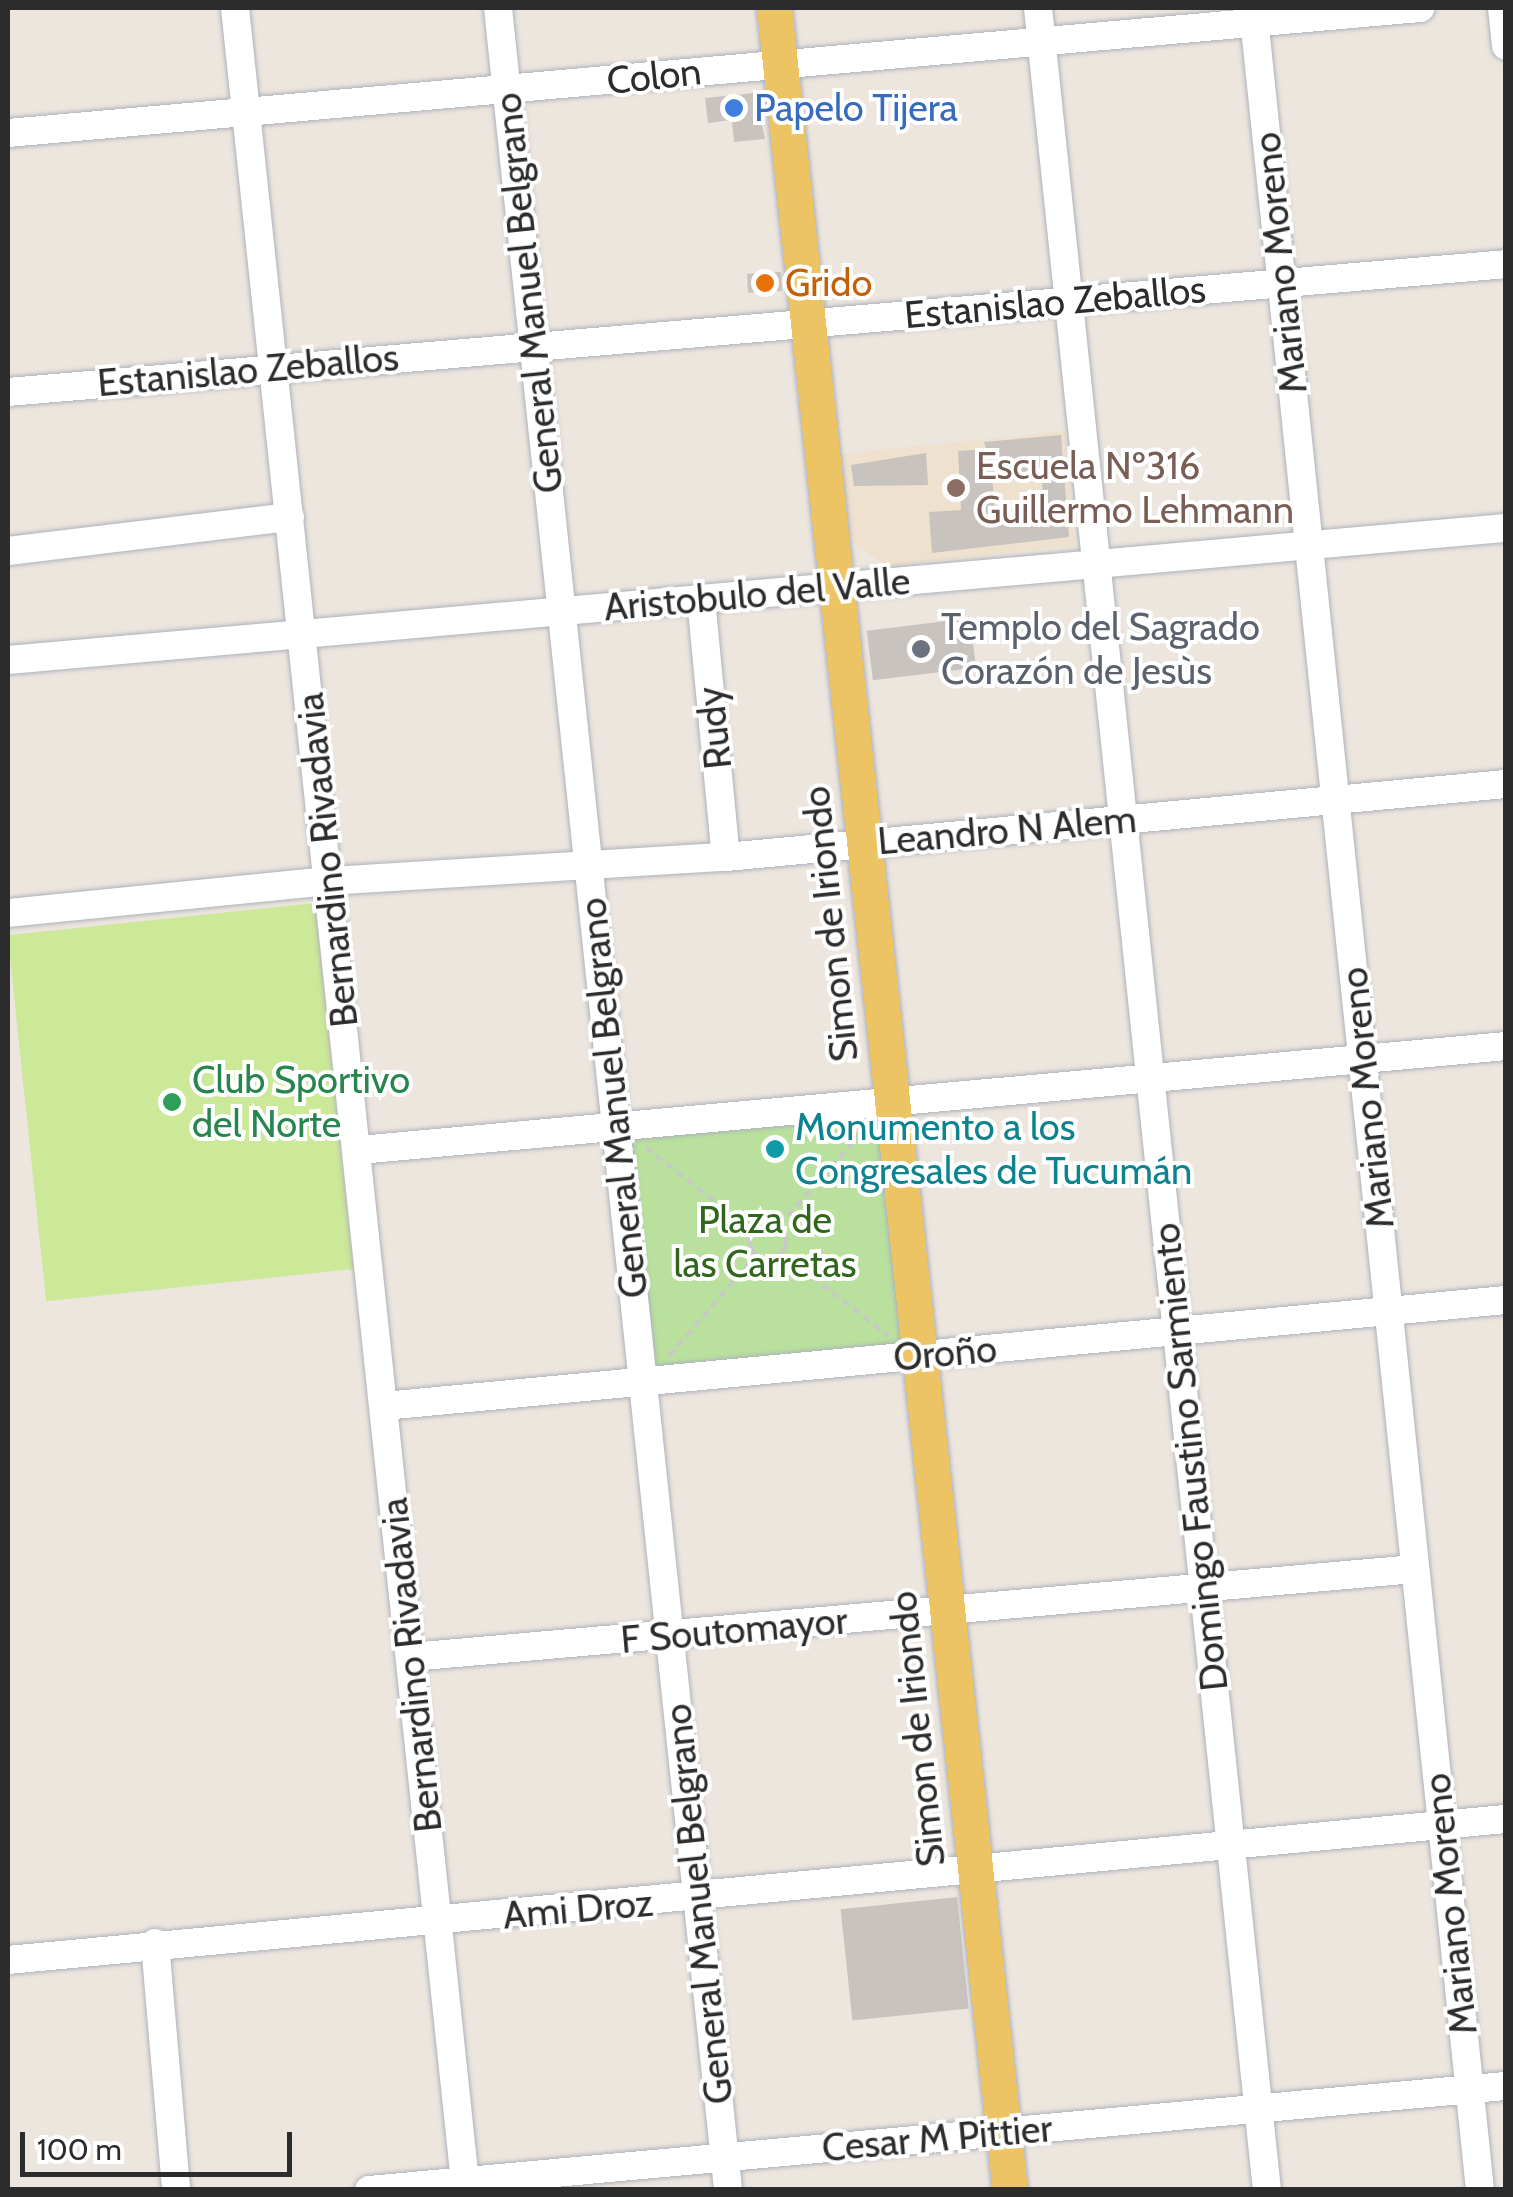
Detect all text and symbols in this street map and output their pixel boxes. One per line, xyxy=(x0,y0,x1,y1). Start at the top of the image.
street label: Colon xyxy=(605,48,703,104)
place label: Papelo Tijera xyxy=(754,85,958,131)
street label: General Manuel Belgrano xyxy=(484,91,572,495)
marker: Papelo Tijera xyxy=(723,97,745,119)
street label: Mariano Moreno xyxy=(1244,130,1316,396)
place label: Grido xyxy=(785,260,872,306)
street label: Estanislao Zeballos xyxy=(902,266,1208,338)
marker: Grido xyxy=(754,272,776,294)
street label: Estanislao Zeballos xyxy=(95,334,401,406)
place label: Escuela Nº316 Guillermo Lehmann xyxy=(976,443,1294,532)
marker: Escuela Nº316 Guillermo Lehmann xyxy=(945,477,967,499)
street label: Aristobulo del Valle xyxy=(602,558,912,630)
place label: Templo del Sagrado Corazón de Jesùs xyxy=(941,604,1260,694)
marker: Templo del Sagrado Corazón de Jesùs xyxy=(910,638,932,660)
street label: Rudy xyxy=(687,685,741,771)
street label: Bernardino Rivadavia xyxy=(287,691,367,1029)
street label: Simon de Iriondo xyxy=(793,784,867,1064)
street label: Leandro N Alem xyxy=(876,796,1138,864)
street label: General Manuel Belgrano xyxy=(569,896,657,1300)
street label: Mariano Moreno xyxy=(1331,965,1403,1231)
place label: Club Sportivo del Norte xyxy=(192,1057,410,1146)
marker: Club Sportivo del Norte xyxy=(161,1091,183,1113)
place label: Monumento a los Congresales de Tucumán xyxy=(795,1104,1192,1194)
marker: Monumento a los Congresales de Tucumán xyxy=(764,1138,786,1160)
park label: Plaza de las Carretas xyxy=(674,1197,856,1286)
street label: Domingo Faustino Sarmiento xyxy=(1143,1221,1237,1693)
street label: Oroño xyxy=(891,1326,999,1380)
street label: Bernardino Rivadavia xyxy=(371,1496,451,1834)
street label: Simon de Iriondo xyxy=(880,1589,954,1869)
street label: F Soutomayor xyxy=(619,1597,849,1663)
street label: General Manuel Belgrano xyxy=(654,1702,742,2106)
street label: Mariano Moreno xyxy=(1414,1771,1486,2037)
street label: Ami Droz xyxy=(501,1880,655,1938)
street label: Cesar M Pittier xyxy=(820,2105,1054,2171)
scale bar xyxy=(25,2112,298,2174)
text: 100 m xyxy=(37,2131,122,2168)

